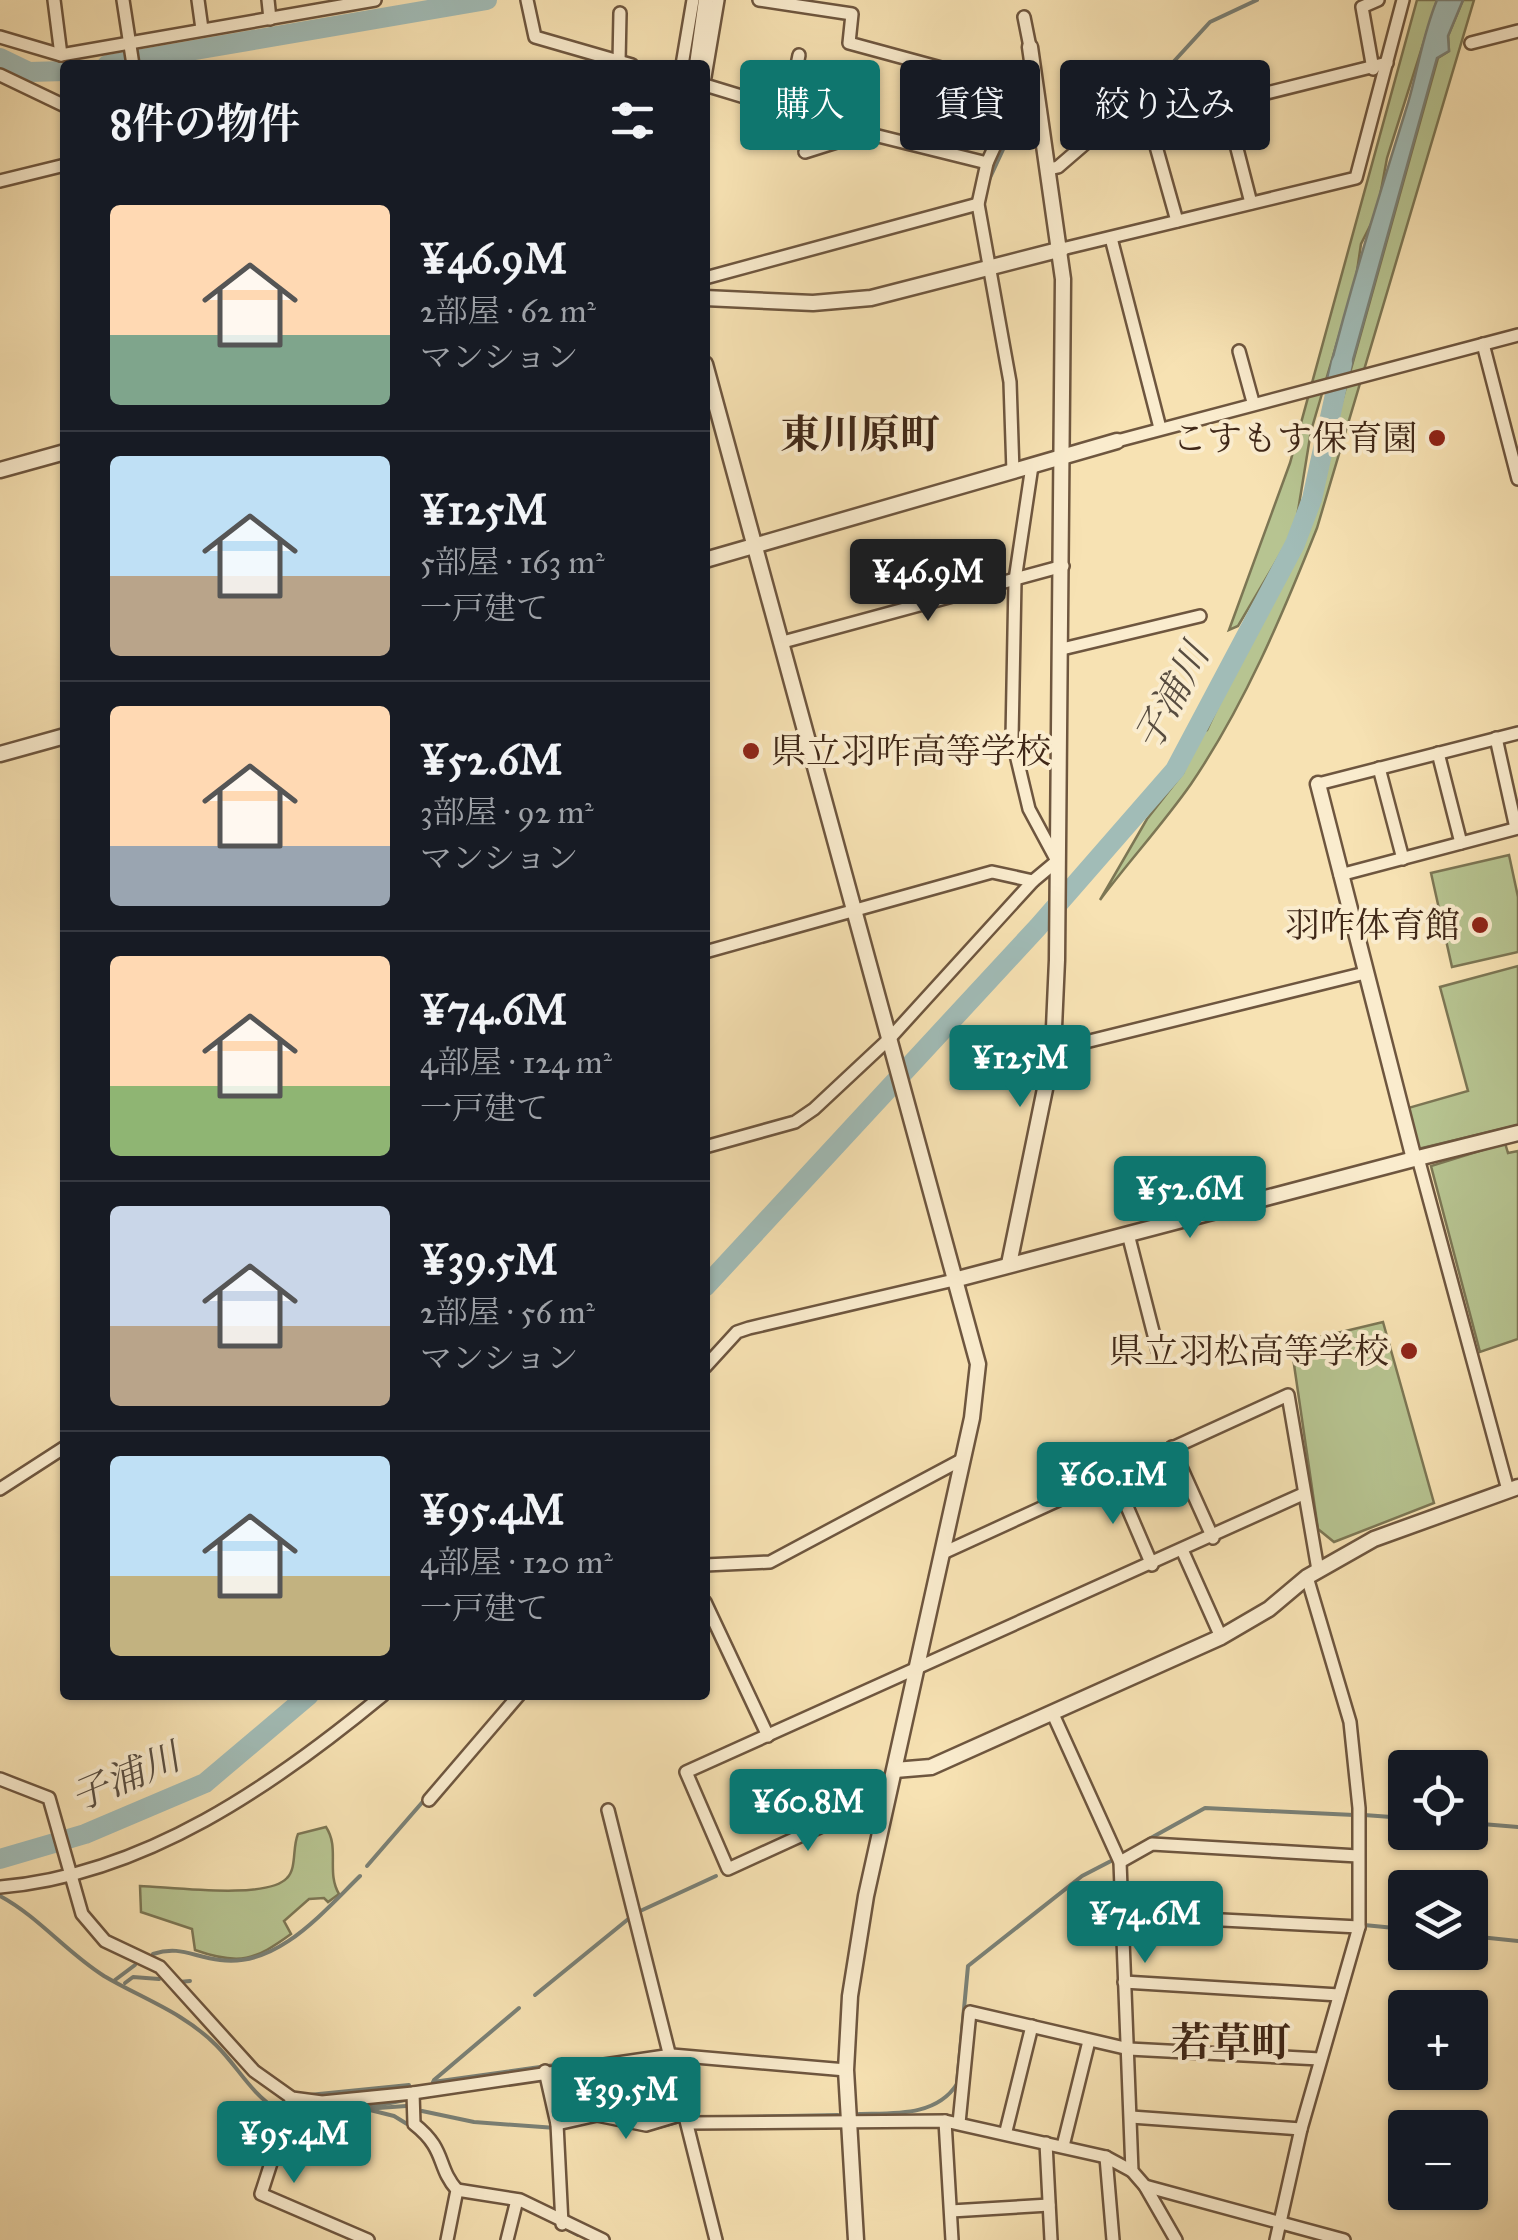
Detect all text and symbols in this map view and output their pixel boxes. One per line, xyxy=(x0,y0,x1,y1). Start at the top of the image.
chip: 購入 xyxy=(740,60,880,150)
chip: 賃貸 xyxy=(900,60,1040,150)
chip: 絞り込み xyxy=(1060,60,1270,150)
icon: filters xyxy=(605,93,660,148)
text: 8件の物件 xyxy=(110,98,300,150)
text: ¥46.9M xyxy=(420,233,567,285)
icon: home xyxy=(190,245,310,365)
text: 2部屋 · 62 m² xyxy=(420,292,596,331)
text: マンション xyxy=(420,338,579,377)
district label: 東川原町 xyxy=(780,410,940,459)
place label: こすもす保育園 xyxy=(1172,417,1417,460)
marker: こすもす保育園 xyxy=(1426,427,1448,449)
text: ¥125M xyxy=(420,484,547,536)
icon: home xyxy=(190,496,310,616)
pin: ¥46.9M xyxy=(847,539,1009,624)
text: 5部屋 · 163 m² xyxy=(420,543,604,582)
text: ¥46.9M xyxy=(872,552,984,591)
text: 一戸建て xyxy=(420,589,548,628)
water label: 子浦川 xyxy=(1124,632,1220,758)
place label: 県立羽咋高等学校 xyxy=(771,730,1051,773)
text: ¥52.6M xyxy=(420,734,562,786)
marker: 県立羽咋高等学校 xyxy=(740,740,762,762)
icon: home xyxy=(190,746,310,866)
text: 3部屋 · 92 m² xyxy=(420,793,594,832)
text: マンション xyxy=(420,839,579,878)
place label: 羽咋体育館 xyxy=(1285,904,1460,947)
marker: 羽咋体育館 xyxy=(1469,914,1491,936)
text: ¥74.6M xyxy=(420,984,567,1036)
icon: home xyxy=(190,996,310,1116)
pin: ¥125M xyxy=(950,1025,1090,1110)
text: ¥125M xyxy=(971,1038,1069,1077)
text: 4部屋 · 124 m² xyxy=(420,1043,612,1082)
text: 一戸建て xyxy=(420,1089,548,1128)
pin: ¥52.6M xyxy=(1109,1156,1271,1241)
text: ¥52.6M xyxy=(1136,1169,1244,1208)
text: ¥39.5M xyxy=(420,1234,558,1286)
icon: home xyxy=(190,1246,310,1366)
text: 2部屋 · 56 m² xyxy=(420,1293,595,1332)
place label: 県立羽松高等学校 xyxy=(1109,1330,1389,1373)
text: マンション xyxy=(420,1339,579,1378)
marker: 県立羽松高等学校 xyxy=(1398,1340,1420,1362)
pin: ¥60.1M xyxy=(1032,1442,1194,1527)
text: ¥60.1M xyxy=(1059,1455,1167,1494)
text: ¥95.4M xyxy=(420,1484,564,1536)
icon: home xyxy=(190,1496,310,1616)
text: 4部屋 · 120 m² xyxy=(420,1543,613,1582)
text: 一戸建て xyxy=(420,1589,548,1628)
water label: 子浦川 xyxy=(64,1732,190,1820)
map controls xyxy=(1388,1750,1488,2210)
button: locate xyxy=(1388,1750,1488,1850)
pin: ¥60.8M xyxy=(727,1769,889,1854)
text: ¥60.8M xyxy=(752,1782,864,1821)
button: layers xyxy=(1388,1870,1488,1970)
pin: ¥74.6M xyxy=(1064,1881,1226,1966)
text: ¥74.6M xyxy=(1089,1894,1201,1933)
button: + xyxy=(1388,1990,1488,2090)
district label: 若草町 xyxy=(1171,2018,1291,2067)
pin: ¥39.5M xyxy=(545,2057,707,2142)
text: ¥39.5M xyxy=(573,2070,679,2109)
pin: ¥95.4M xyxy=(213,2101,375,2186)
button: − xyxy=(1388,2110,1488,2210)
text: ¥95.4M xyxy=(239,2114,349,2153)

